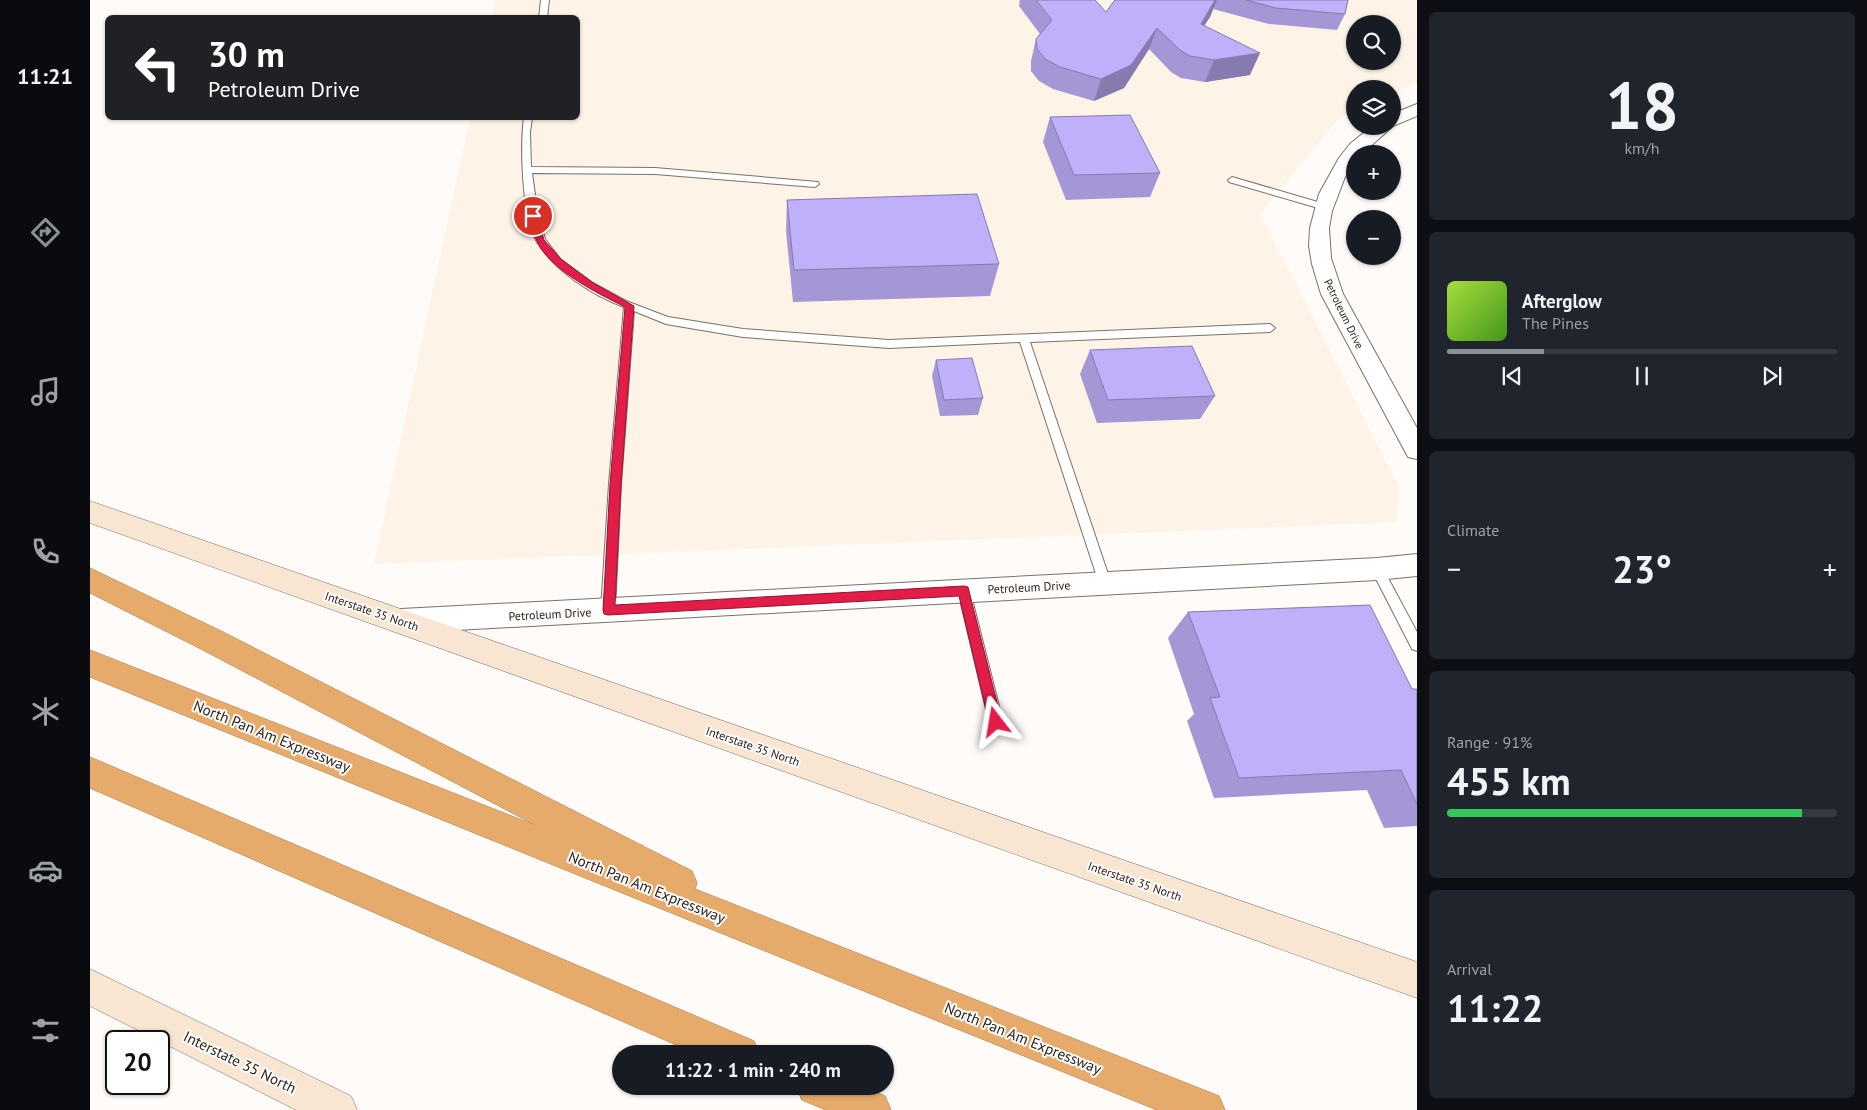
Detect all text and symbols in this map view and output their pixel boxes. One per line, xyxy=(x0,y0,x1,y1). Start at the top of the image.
map controls xyxy=(1346,15,1401,265)
button: search xyxy=(1346,15,1401,70)
text: 30 m xyxy=(208,31,285,77)
icon: left xyxy=(125,35,190,100)
text: 11:21 xyxy=(17,62,73,90)
text: 18 xyxy=(1605,63,1679,147)
text: Petroleum Drive xyxy=(208,75,360,103)
button: layers xyxy=(1346,80,1401,135)
text: km/h xyxy=(1624,138,1660,158)
button: + xyxy=(1346,145,1401,200)
pin xyxy=(512,195,554,237)
icon: arrive xyxy=(519,202,547,230)
button: − xyxy=(1346,210,1401,265)
icon: directions xyxy=(28,215,63,250)
street label: Petroleum Drive xyxy=(1321,277,1367,352)
text: Afterglow xyxy=(1522,289,1602,313)
text: The Pines xyxy=(1522,313,1589,333)
icon: previous xyxy=(1498,362,1526,390)
icon: pause xyxy=(1628,362,1656,390)
icon: next xyxy=(1758,362,1786,390)
icon: music xyxy=(28,374,63,409)
text: Climate xyxy=(1447,520,1499,540)
icon: phone xyxy=(28,534,63,569)
text: 23° xyxy=(1612,544,1672,593)
text: − xyxy=(1447,550,1461,587)
text: + xyxy=(1823,550,1837,587)
street label: Petroleum Drive xyxy=(987,577,1071,597)
street label: Interstate 35 North xyxy=(323,588,421,634)
street label: Petroleum Drive xyxy=(508,604,592,624)
icon: climate xyxy=(28,694,63,729)
position arrow xyxy=(969,695,1021,747)
street label: North Pan Am Expressway xyxy=(191,696,353,776)
street label: Interstate 35 North xyxy=(704,723,802,769)
text: Range · 91% xyxy=(1447,732,1532,752)
text: 455 km xyxy=(1447,756,1571,805)
street label: North Pan Am Expressway xyxy=(566,847,728,927)
icon: car xyxy=(28,853,63,888)
street label: Interstate 35 North xyxy=(1086,858,1184,904)
text: Arrival xyxy=(1447,959,1492,979)
text: 11:22 xyxy=(1447,983,1543,1032)
street label: North Pan Am Expressway xyxy=(942,998,1104,1078)
icon: filters xyxy=(28,1013,63,1048)
street label: Interstate 35 North xyxy=(181,1027,299,1097)
speed limit sign: 20 xyxy=(105,1030,170,1095)
text: 11:22 · 1 min · 240 m xyxy=(665,1058,841,1082)

